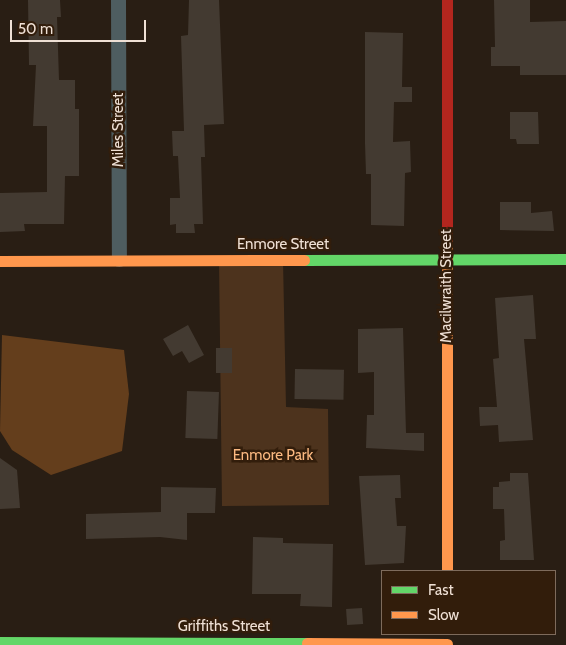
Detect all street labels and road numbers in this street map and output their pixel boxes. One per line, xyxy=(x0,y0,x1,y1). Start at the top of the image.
street label: Miles Street xyxy=(110,93,128,167)
street label: Macilwraith Street xyxy=(438,229,456,343)
street label: Enmore Street xyxy=(237,236,329,254)
street label: Griffiths Street xyxy=(178,618,270,636)

